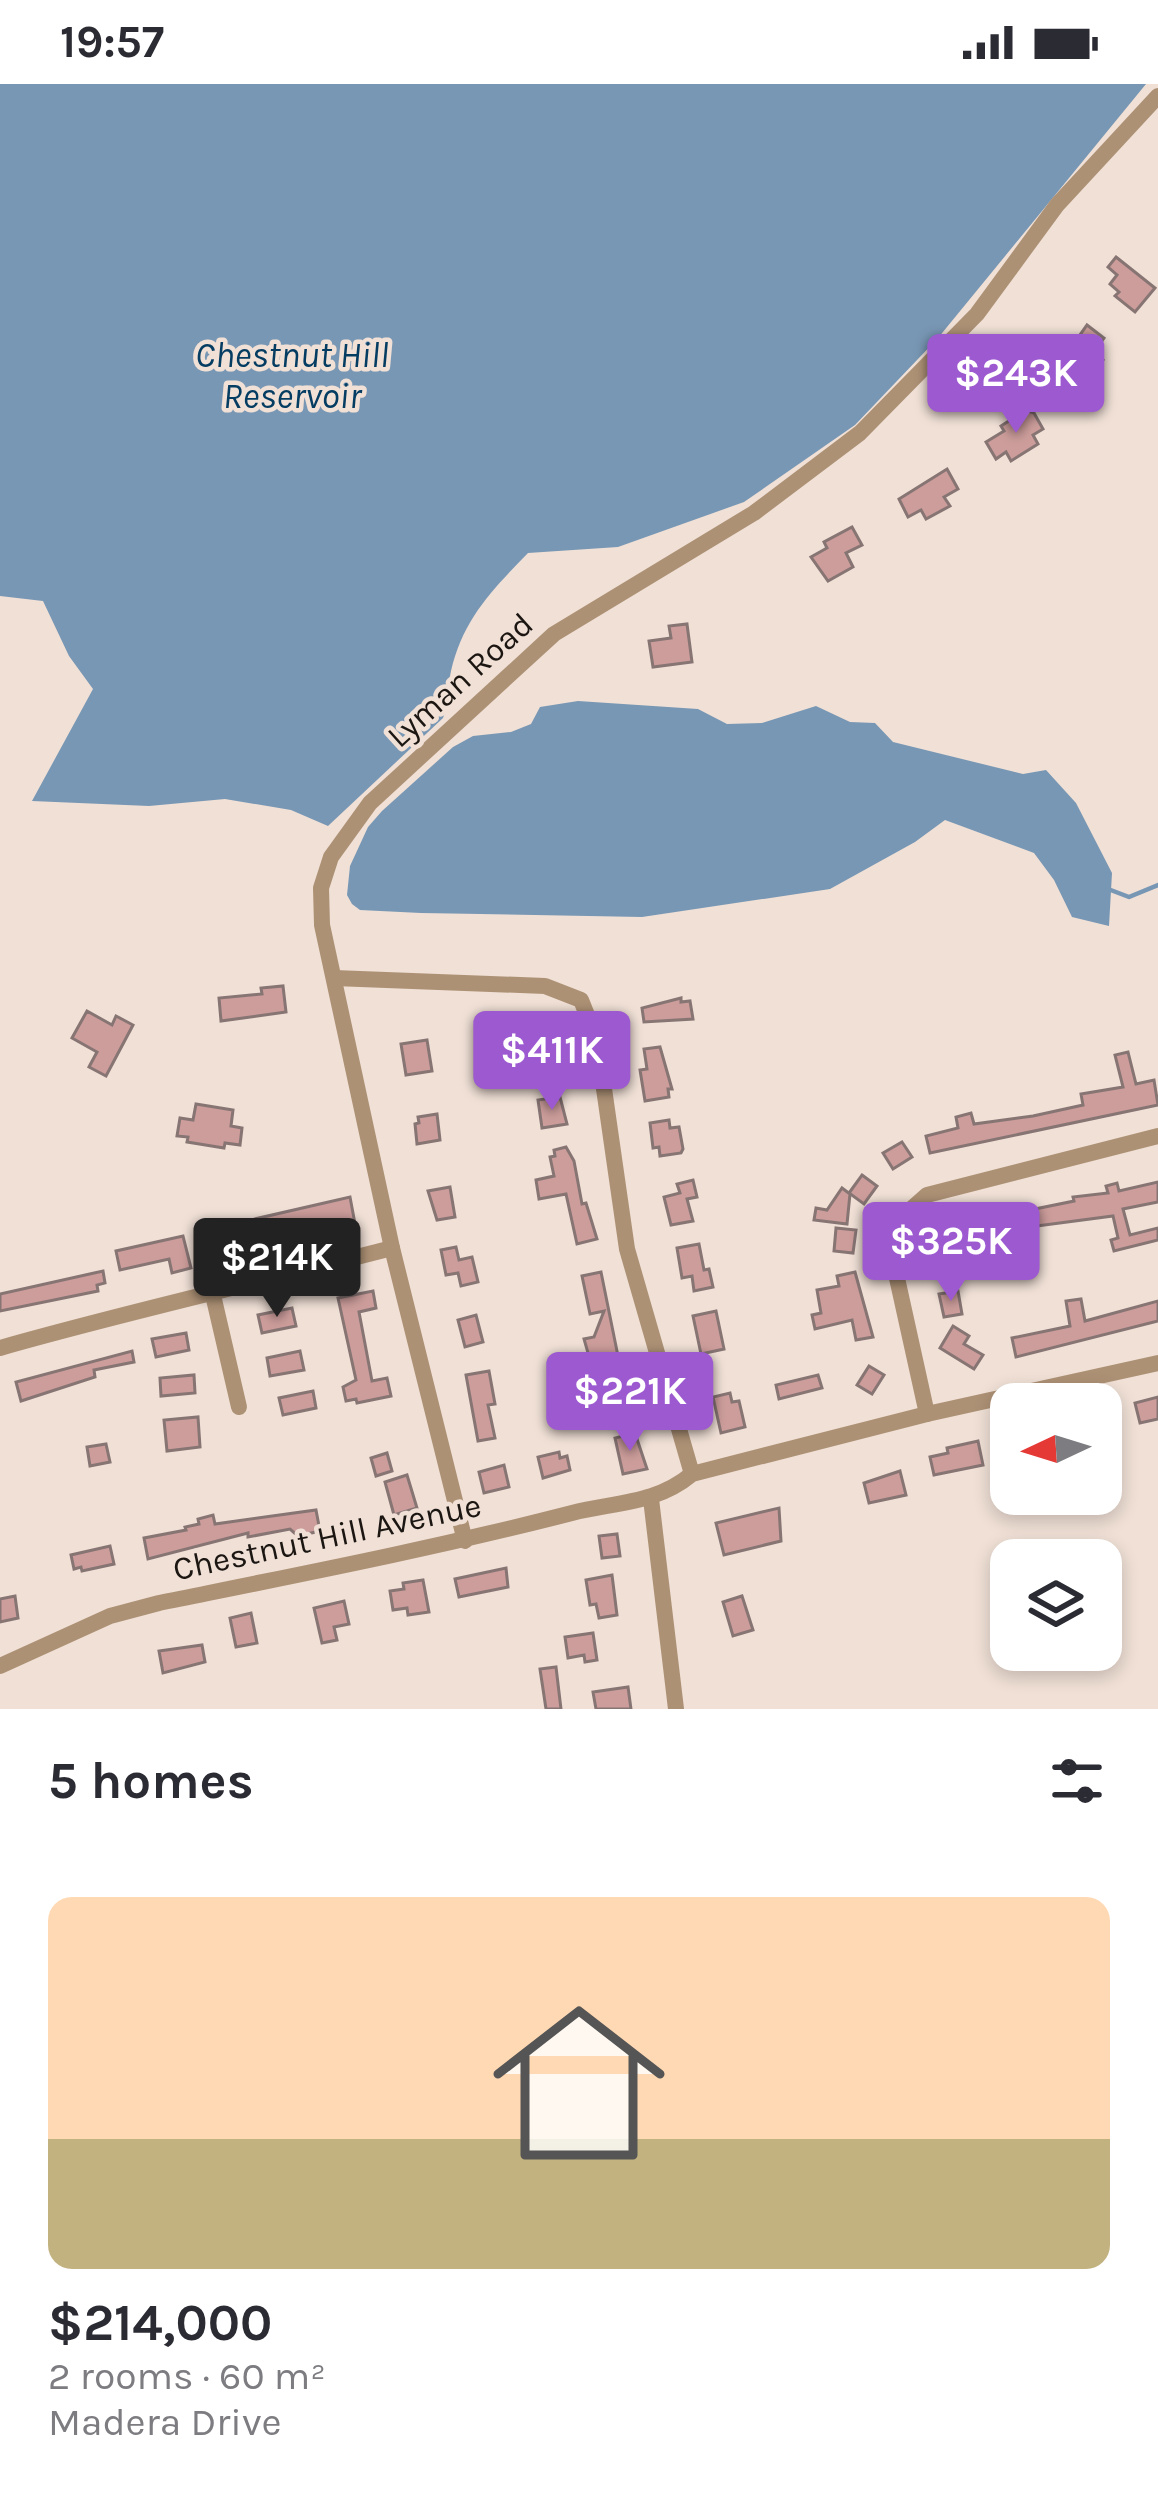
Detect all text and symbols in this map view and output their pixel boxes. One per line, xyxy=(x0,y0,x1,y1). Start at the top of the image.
text: 19:57 xyxy=(60,16,164,68)
water label: Chestnut Hill Reservoir xyxy=(195,334,389,417)
pin: $243K xyxy=(932,334,1100,436)
text: $243K xyxy=(954,350,1078,396)
street label: Lyman Road xyxy=(379,605,541,755)
pin: $411K xyxy=(468,1011,636,1113)
text: $411K xyxy=(500,1027,604,1073)
pin: $325K xyxy=(867,1202,1035,1304)
pin: $214K xyxy=(193,1218,361,1320)
text: $325K xyxy=(890,1218,1012,1264)
text: $214K xyxy=(220,1234,334,1280)
pin: $221K xyxy=(546,1352,714,1454)
text: $221K xyxy=(573,1368,687,1414)
north arrow xyxy=(990,1383,1122,1515)
map controls xyxy=(990,1383,1122,1671)
street label: Chestnut Hill Avenue xyxy=(170,1486,484,1588)
button: layers xyxy=(990,1539,1122,1671)
icon: filters xyxy=(1044,1748,1110,1814)
text: 5 homes xyxy=(48,1751,254,1811)
icon: home xyxy=(471,1975,687,2191)
text: $214,000 xyxy=(48,2293,272,2353)
text: 2 rooms · 60 m² xyxy=(48,2353,326,2399)
text: Madera Drive xyxy=(48,2399,282,2445)

